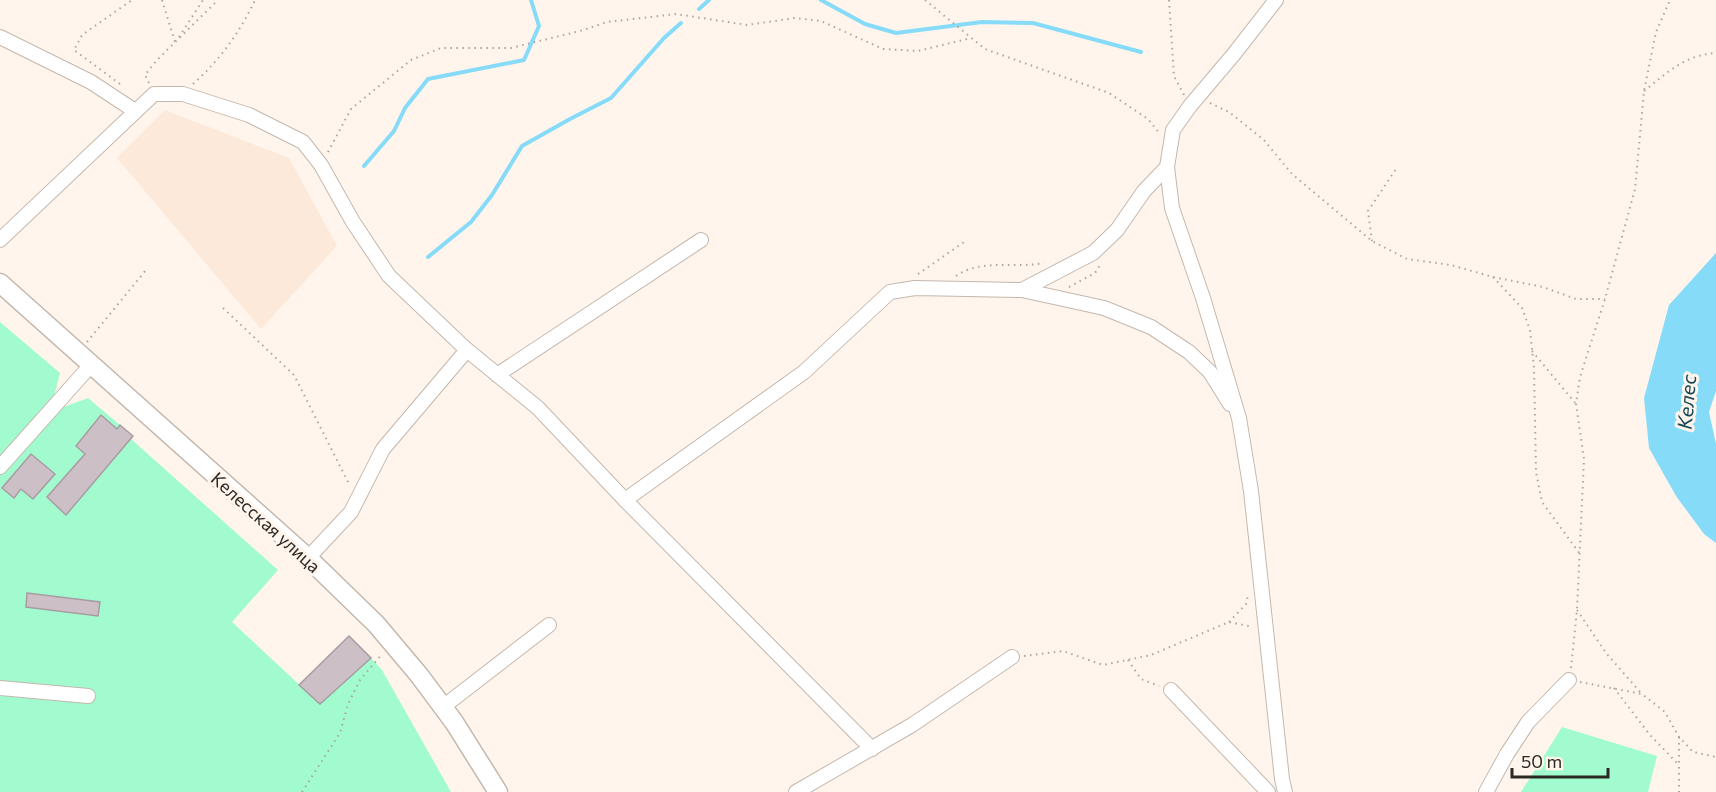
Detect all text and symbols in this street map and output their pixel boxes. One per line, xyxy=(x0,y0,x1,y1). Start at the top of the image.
water label: Келес xyxy=(1672,373,1700,430)
street label: Келесская улица xyxy=(207,467,325,577)
scale bar xyxy=(1512,741,1608,779)
text: 50 m xyxy=(1521,750,1562,772)

